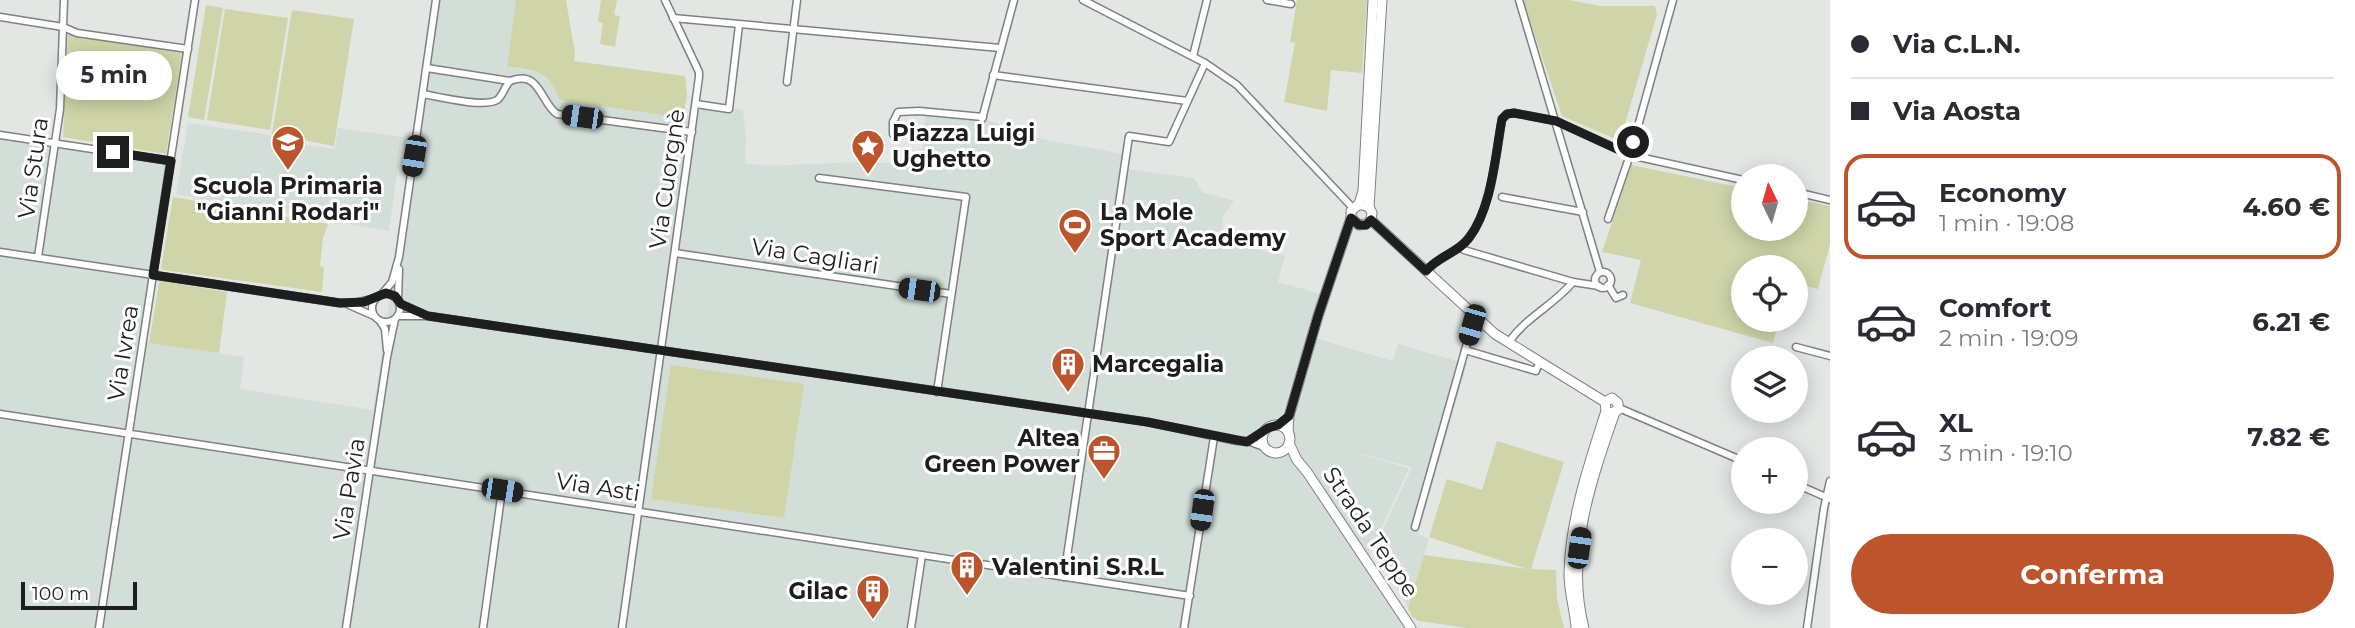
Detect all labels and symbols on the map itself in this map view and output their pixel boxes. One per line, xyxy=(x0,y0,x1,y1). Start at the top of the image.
callout: 5 min xyxy=(55,51,171,100)
car xyxy=(560,104,605,130)
street label: Via Cuorgnè xyxy=(643,107,691,251)
street label: Via Stura xyxy=(12,115,54,221)
place label: Piazza Luigi Ughetto xyxy=(892,119,1035,173)
school or university icon: Scuola Primaria "Gianni Rodari" xyxy=(269,123,307,172)
route start xyxy=(1617,126,1649,158)
place icon: Piazza Luigi Ughetto xyxy=(849,127,887,176)
car xyxy=(401,134,428,178)
route end xyxy=(97,136,129,168)
north arrow xyxy=(1731,164,1808,242)
place label: Scuola Primaria "Gianni Rodari" xyxy=(193,172,383,226)
place label: La Mole Sport Academy xyxy=(1100,198,1286,252)
sports icon: La Mole Sport Academy xyxy=(1056,206,1094,255)
street label: Via Cagliari xyxy=(750,232,880,280)
car xyxy=(897,277,942,303)
car xyxy=(1457,302,1488,348)
street label: Via Ivrea xyxy=(102,303,144,403)
building icon: Marcegalia xyxy=(1049,345,1087,394)
place label: Marcegalia xyxy=(1092,350,1224,378)
place label: Altea Green Power xyxy=(924,424,1080,478)
office icon: Altea Green Power xyxy=(1085,432,1123,481)
street label: Via Pavia xyxy=(327,436,371,542)
street label: Strada Teppe xyxy=(1317,461,1425,603)
street label: Via Asti xyxy=(554,467,642,507)
car xyxy=(480,476,525,504)
car xyxy=(1189,488,1216,532)
car xyxy=(1566,526,1593,570)
building icon: Valentini S.R.L xyxy=(948,548,986,597)
place label: Valentini S.R.L xyxy=(991,553,1164,581)
building icon: Gilac xyxy=(854,572,892,621)
place label: Gilac xyxy=(789,577,848,605)
scale bar xyxy=(21,579,136,611)

